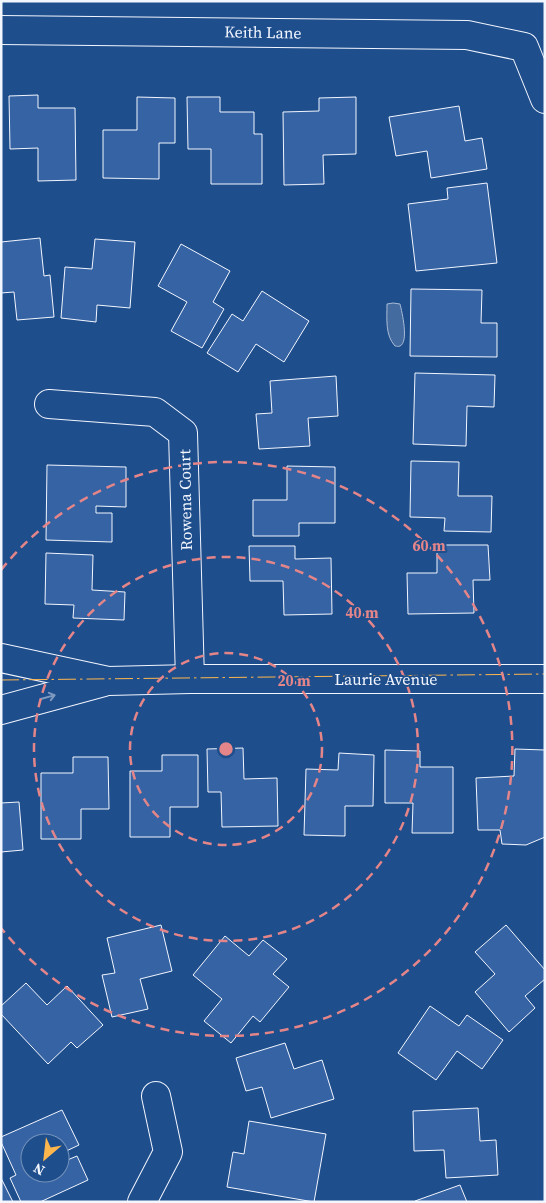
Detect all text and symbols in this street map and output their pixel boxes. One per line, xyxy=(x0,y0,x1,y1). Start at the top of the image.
street label: Keith Lane xyxy=(224,20,302,44)
street label: Rowena Court xyxy=(173,449,197,551)
text: 60 m xyxy=(412,535,446,556)
text: 40 m xyxy=(345,602,379,623)
street label: Laurie Avenue xyxy=(335,668,437,690)
text: 20 m xyxy=(277,670,311,691)
one-way arrow xyxy=(40,691,56,701)
centre of rings xyxy=(217,740,235,758)
north arrow xyxy=(20,1133,70,1183)
text: N xyxy=(30,1158,48,1181)

